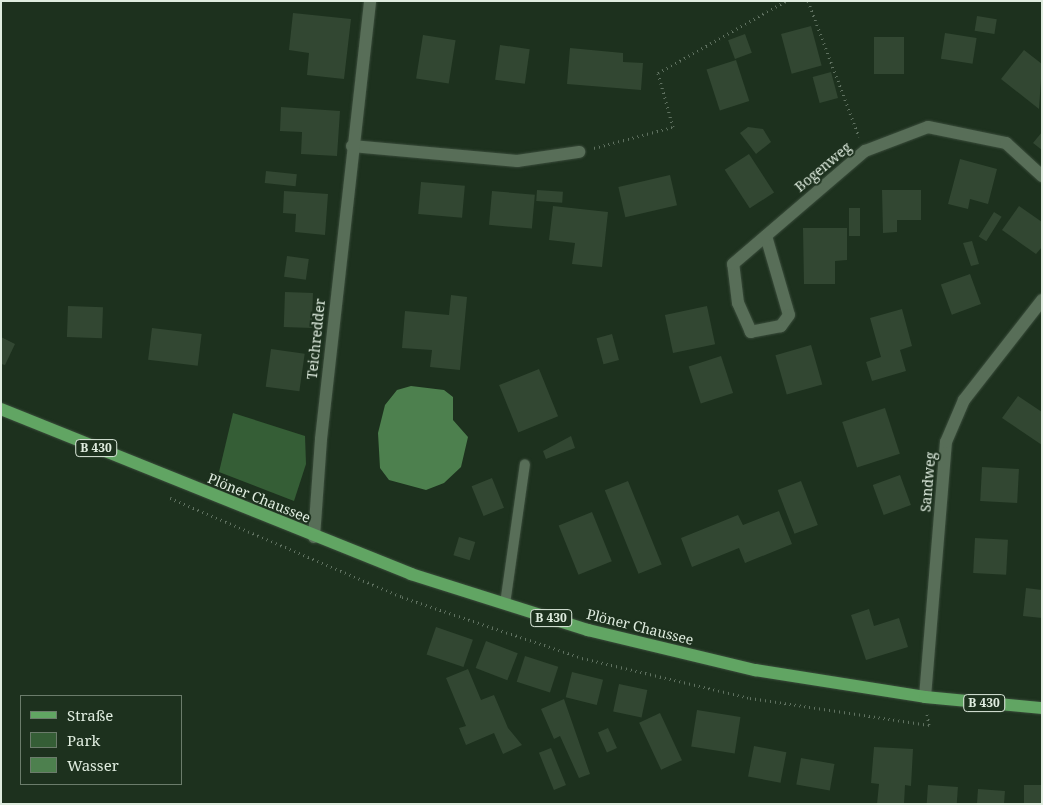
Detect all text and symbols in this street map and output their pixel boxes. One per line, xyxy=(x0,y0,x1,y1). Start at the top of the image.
street label: Bogenweg xyxy=(791,139,855,195)
street label: Teichredder xyxy=(303,298,329,380)
road number: B 430 xyxy=(75,438,117,458)
street label: Sandweg xyxy=(917,451,939,513)
street label: Plöner Chaussee xyxy=(205,470,313,526)
street label: Plöner Chaussee xyxy=(585,606,695,648)
road number: B 430 xyxy=(530,608,572,628)
road number: B 430 xyxy=(963,694,1005,712)
legend xyxy=(20,695,182,785)
text: Straße xyxy=(67,705,113,725)
text: Park xyxy=(67,730,100,750)
text: Wasser xyxy=(67,755,119,775)

